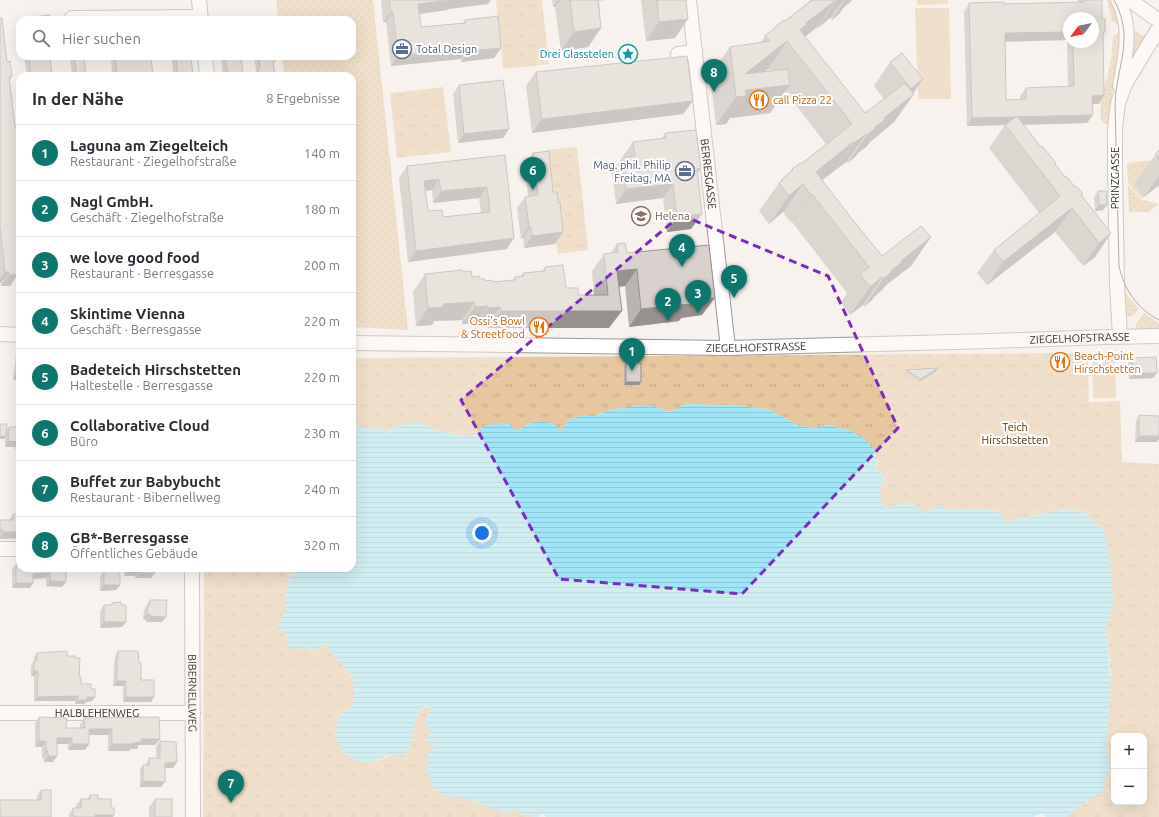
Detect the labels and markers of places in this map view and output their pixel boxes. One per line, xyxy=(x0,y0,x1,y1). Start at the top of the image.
office icon: Total Design xyxy=(391,38,413,60)
place label: Total Design xyxy=(416,43,477,55)
place icon: Drei Glasstelen xyxy=(617,43,639,65)
place label: Drei Glasstelen xyxy=(540,48,614,60)
pin: 8 xyxy=(701,59,727,92)
restaurant icon: call Pizza 22 xyxy=(748,89,770,111)
place label: call Pizza 22 xyxy=(773,94,832,106)
pin: 6 xyxy=(520,157,546,190)
place label: Mag. phil. Philip Freitag, MA xyxy=(593,159,672,184)
office icon: Mag. phil. Philip Freitag, MA xyxy=(674,160,696,182)
school or university icon: Helena xyxy=(630,205,652,227)
place label: Helena xyxy=(655,210,690,222)
pin: 4 xyxy=(669,234,695,267)
pin: 5 xyxy=(721,265,747,298)
pin: 3 xyxy=(685,280,711,313)
pin: 2 xyxy=(655,288,681,321)
place label: Ossi's Bowl & Streetfood xyxy=(461,315,525,340)
restaurant icon: Ossi's Bowl & Streetfood xyxy=(528,316,550,338)
pin: 1 xyxy=(619,338,645,371)
place label: Beach-Point Hirschstetten xyxy=(1074,350,1141,375)
restaurant icon: Beach-Point Hirschstetten xyxy=(1049,351,1071,373)
pin: 7 xyxy=(218,770,244,803)

